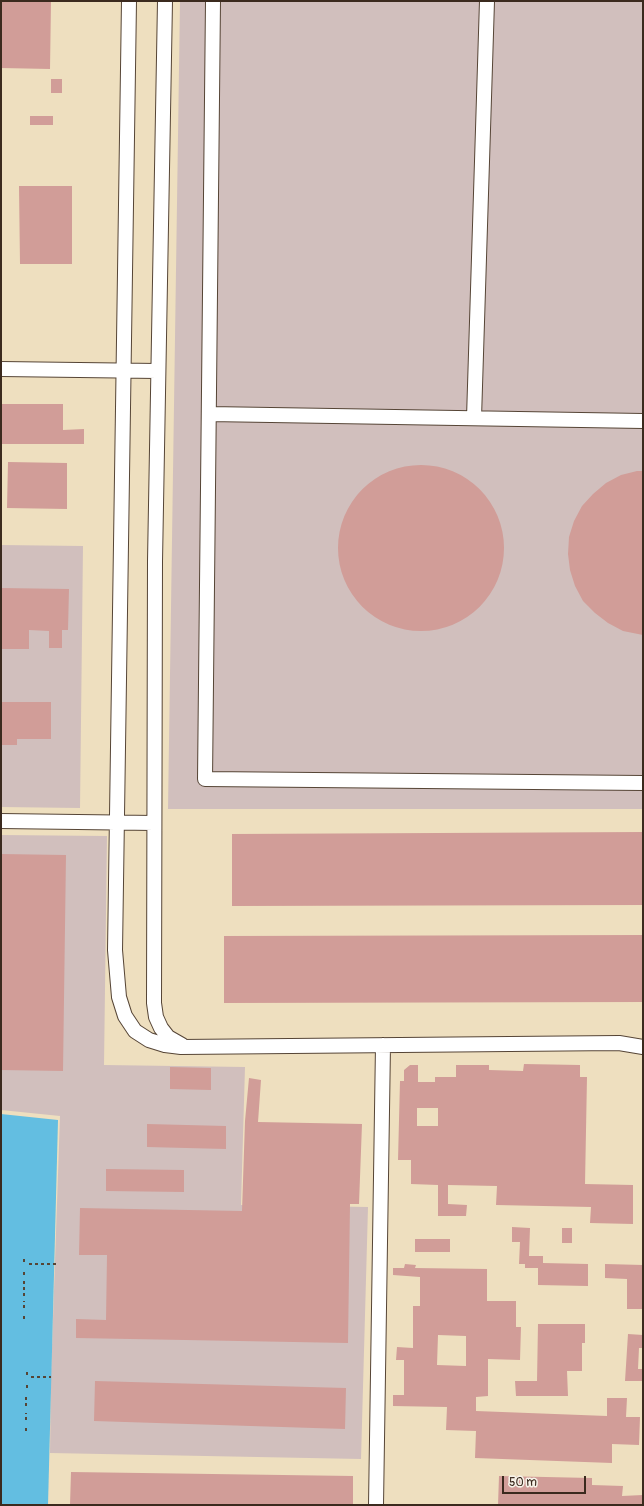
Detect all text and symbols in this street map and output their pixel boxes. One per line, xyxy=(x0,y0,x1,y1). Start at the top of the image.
scale bar xyxy=(504,1468,588,1494)
text: 50 m xyxy=(509,1475,537,1490)

